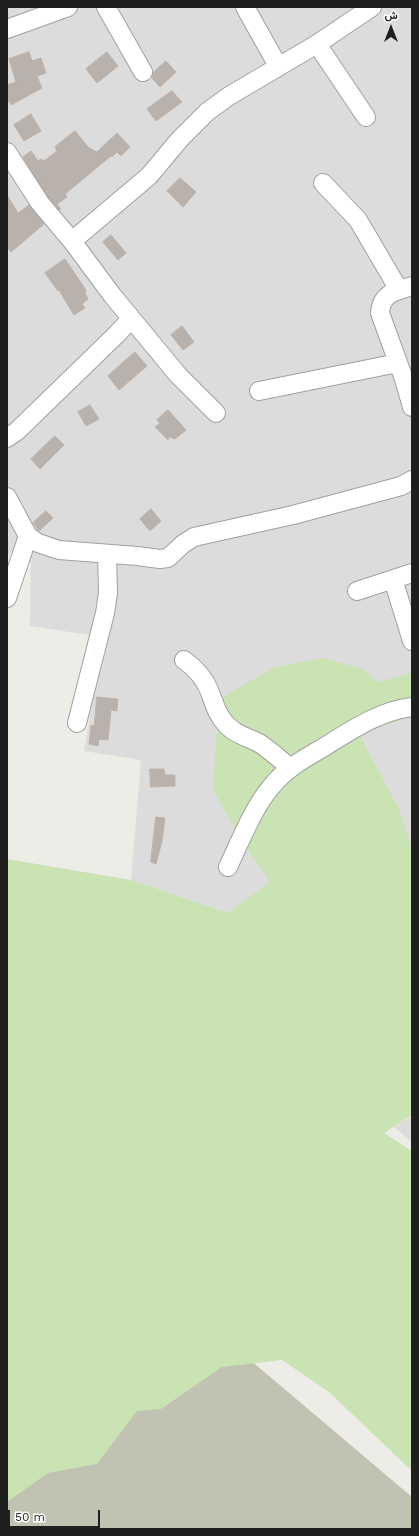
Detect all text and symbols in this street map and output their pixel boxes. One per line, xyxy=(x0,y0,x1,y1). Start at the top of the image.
north arrow xyxy=(371,8,411,48)
text: ش xyxy=(384,9,398,22)
scale bar xyxy=(10,1502,102,1528)
text: 50 m xyxy=(15,1510,45,1524)

